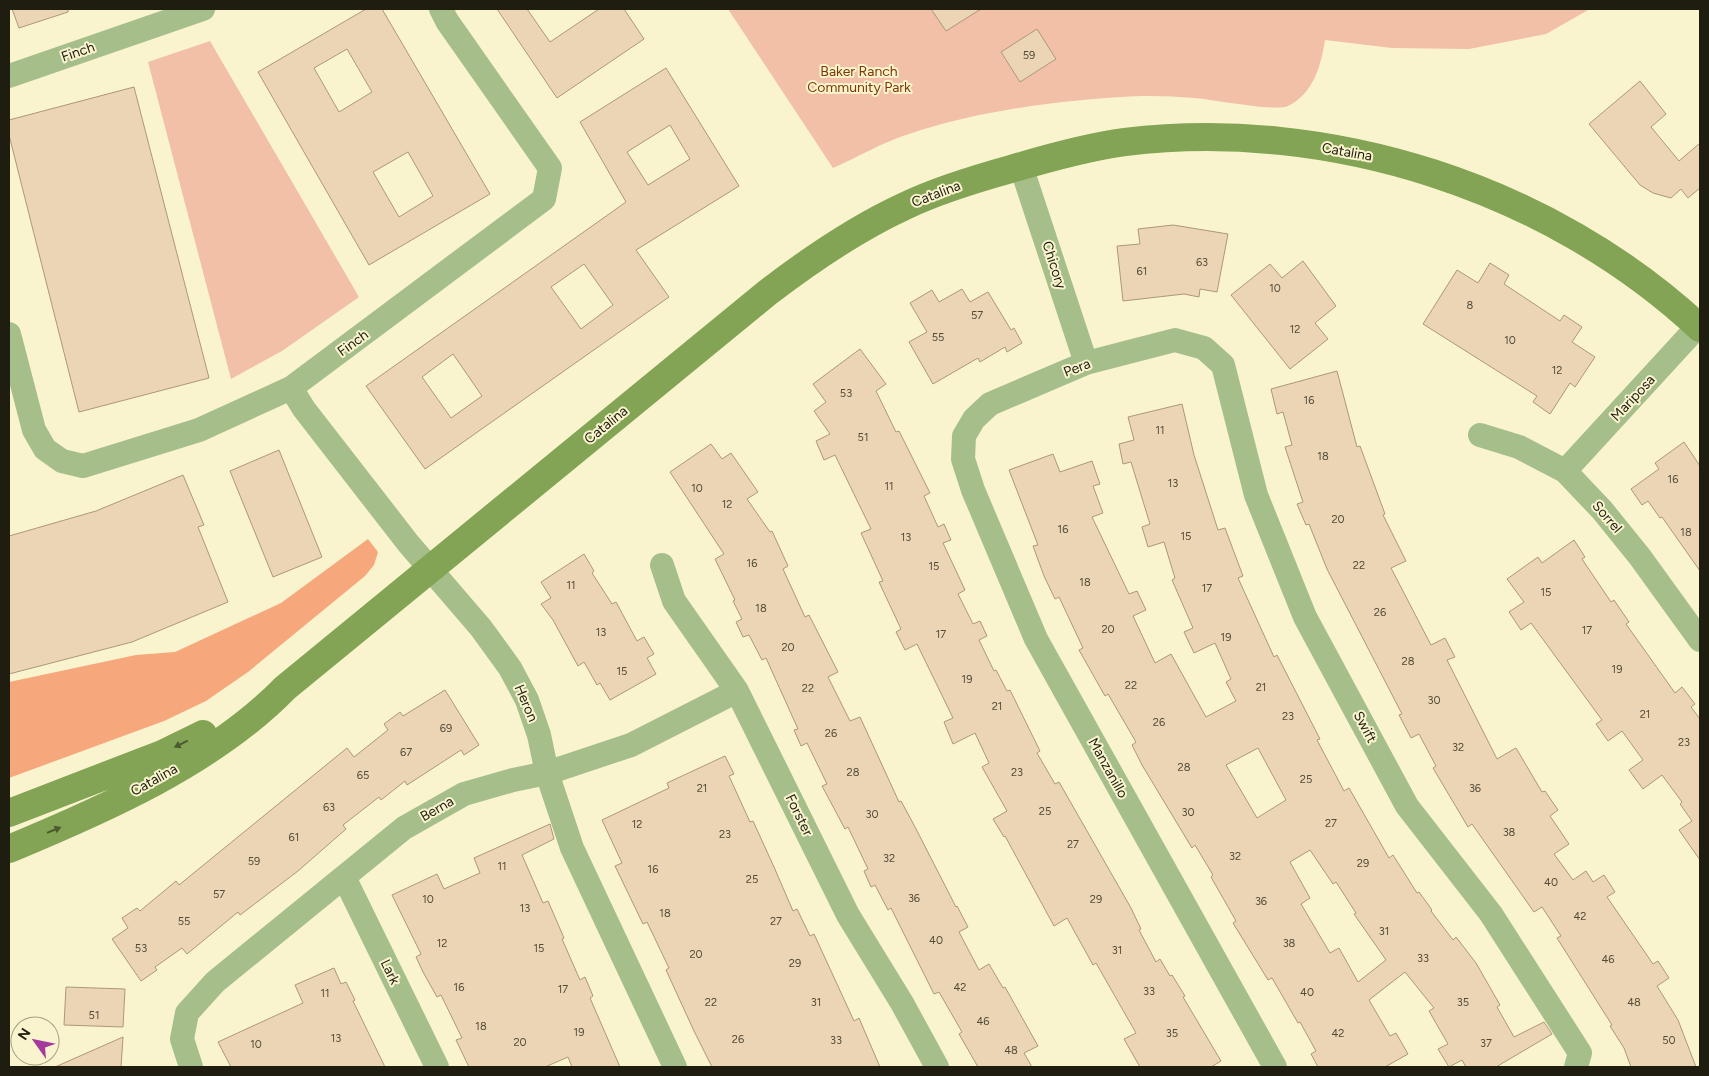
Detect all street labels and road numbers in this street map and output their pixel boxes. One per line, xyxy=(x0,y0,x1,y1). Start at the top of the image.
street label: Finch xyxy=(59,38,97,66)
street label: Catalina xyxy=(1320,139,1374,165)
street label: Catalina xyxy=(909,177,963,211)
street label: Chicory xyxy=(1038,239,1070,292)
street label: Finch xyxy=(334,326,372,360)
street label: Pera xyxy=(1061,355,1093,381)
street label: Mariposa xyxy=(1607,371,1659,425)
street label: Catalina xyxy=(581,402,631,448)
street label: Sorrel xyxy=(1588,497,1626,537)
street label: Heron xyxy=(511,682,541,724)
street label: Swift xyxy=(1350,708,1380,746)
street label: Manzanillo xyxy=(1085,735,1131,801)
street label: Catalina xyxy=(128,760,180,800)
street label: Forster xyxy=(782,791,817,839)
street label: Berna xyxy=(417,793,457,825)
street label: Lark xyxy=(377,957,403,988)

